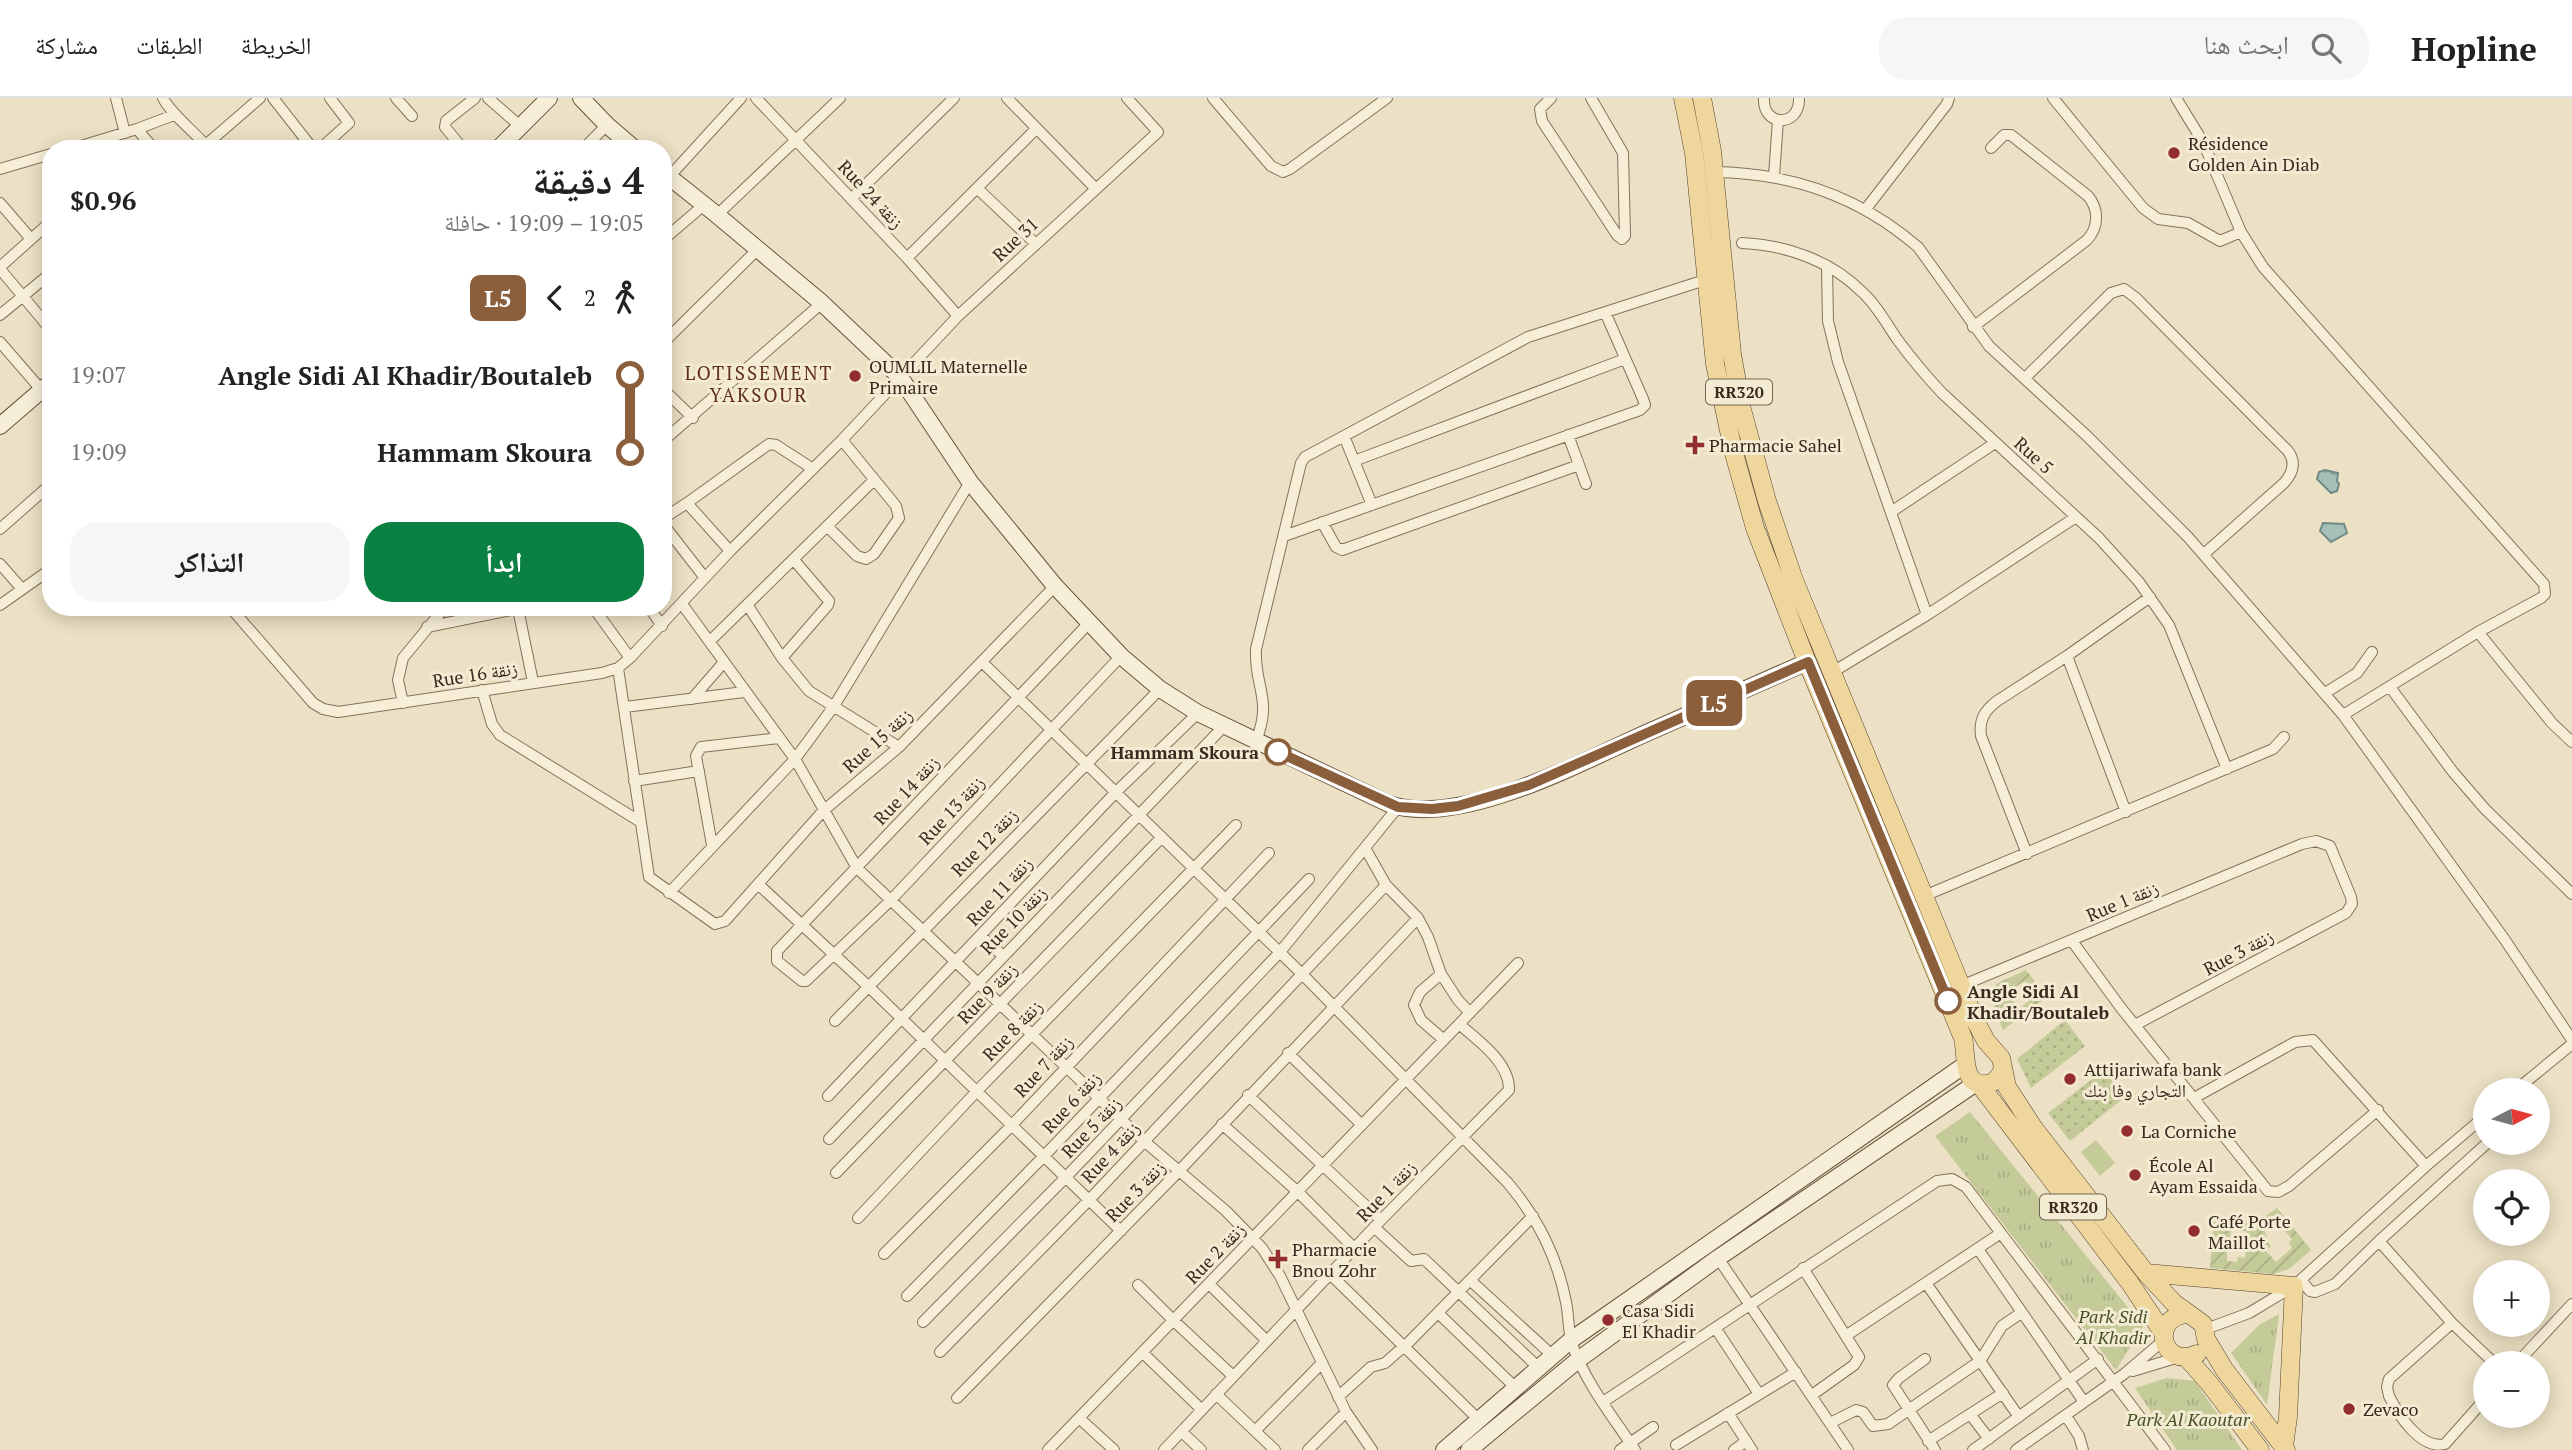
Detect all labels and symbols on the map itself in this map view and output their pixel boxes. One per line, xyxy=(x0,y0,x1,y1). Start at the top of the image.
place label: Résidence Golden Ain Diab xyxy=(2188,131,2320,176)
marker: Résidence Golden Ain Diab xyxy=(2166,145,2182,161)
street label: Rue 24 زنقة xyxy=(833,154,909,234)
street label: Rue 31 xyxy=(987,212,1043,266)
place label: OUMLIL Maternelle Primaire xyxy=(869,354,1027,399)
district label: LOTISSEMENT YAKSOUR xyxy=(685,360,833,407)
marker: OUMLIL Maternelle Primaire xyxy=(847,368,863,384)
road number: RR320 xyxy=(1706,380,1772,404)
street label: Rue 5 xyxy=(2009,431,2059,479)
place label: Pharmacie Sahel xyxy=(1709,433,1842,457)
marker: Pharmacie Sahel xyxy=(1687,437,1703,453)
street label: Rue 16 زنقة xyxy=(431,655,519,693)
line badge: L5 xyxy=(1682,680,1746,726)
street label: Rue 15 زنقة xyxy=(837,702,917,778)
marker: Hammam Skoura xyxy=(1265,739,1291,765)
place label: Hammam Skoura xyxy=(1110,740,1259,764)
street label: Rue 14 زنقة xyxy=(868,750,944,830)
street label: Rue 13 زنقة xyxy=(913,770,989,850)
street label: Rue 12 زنقة xyxy=(946,803,1022,881)
street label: Rue 11 زنقة xyxy=(961,851,1037,931)
street label: Rue 1 زنقة xyxy=(2082,875,2162,927)
street label: Rue 10 زنقة xyxy=(975,881,1051,959)
street label: Rue 3 زنقة xyxy=(2199,923,2277,980)
street label: Rue 9 زنقة xyxy=(952,957,1022,1029)
place label: Angle Sidi Al Khadir/Boutaleb xyxy=(1967,979,2109,1024)
marker: Angle Sidi Al Khadir/Boutaleb xyxy=(1935,988,1961,1014)
street label: Rue 8 زنقة xyxy=(977,994,1047,1066)
street label: Rue 7 زنقة xyxy=(1008,1030,1078,1102)
place label: Attijariwafa bank التجاري وفا بنك xyxy=(2084,1057,2222,1106)
street label: Rue 6 زنقة xyxy=(1036,1066,1106,1138)
marker: Attijariwafa bank التجاري وفا بنك xyxy=(2062,1071,2078,1087)
north arrow xyxy=(2473,1078,2550,1155)
street label: Rue 5 زنقة xyxy=(1056,1091,1126,1163)
street label: Rue 4 زنقة xyxy=(1075,1116,1145,1188)
place label: La Corniche xyxy=(2141,1119,2237,1143)
marker: La Corniche xyxy=(2119,1123,2135,1139)
place label: École Al Ayam Essaida xyxy=(2149,1153,2258,1198)
street label: Rue 3 زنقة xyxy=(1100,1155,1170,1227)
street label: Rue 1 زنقة xyxy=(1351,1155,1421,1227)
marker: École Al Ayam Essaida xyxy=(2127,1167,2143,1183)
road number: RR320 xyxy=(2040,1194,2106,1219)
place label: Café Porte Maillot xyxy=(2208,1209,2291,1254)
street label: Rue 2 زنقة xyxy=(1180,1217,1250,1289)
marker: Café Porte Maillot xyxy=(2186,1223,2202,1239)
place label: Pharmacie Bnou Zohr xyxy=(1292,1237,1377,1282)
marker: Pharmacie Bnou Zohr xyxy=(1270,1251,1286,1267)
place label: Casa Sidi El Khadir xyxy=(1622,1298,1696,1343)
park label: Park Sidi Al Khadir xyxy=(2075,1304,2151,1349)
marker: Casa Sidi El Khadir xyxy=(1600,1312,1616,1328)
place label: Zevaco xyxy=(2363,1397,2419,1421)
marker: Zevaco xyxy=(2341,1401,2357,1417)
park label: Park Al Kaoutar xyxy=(2125,1407,2251,1431)

